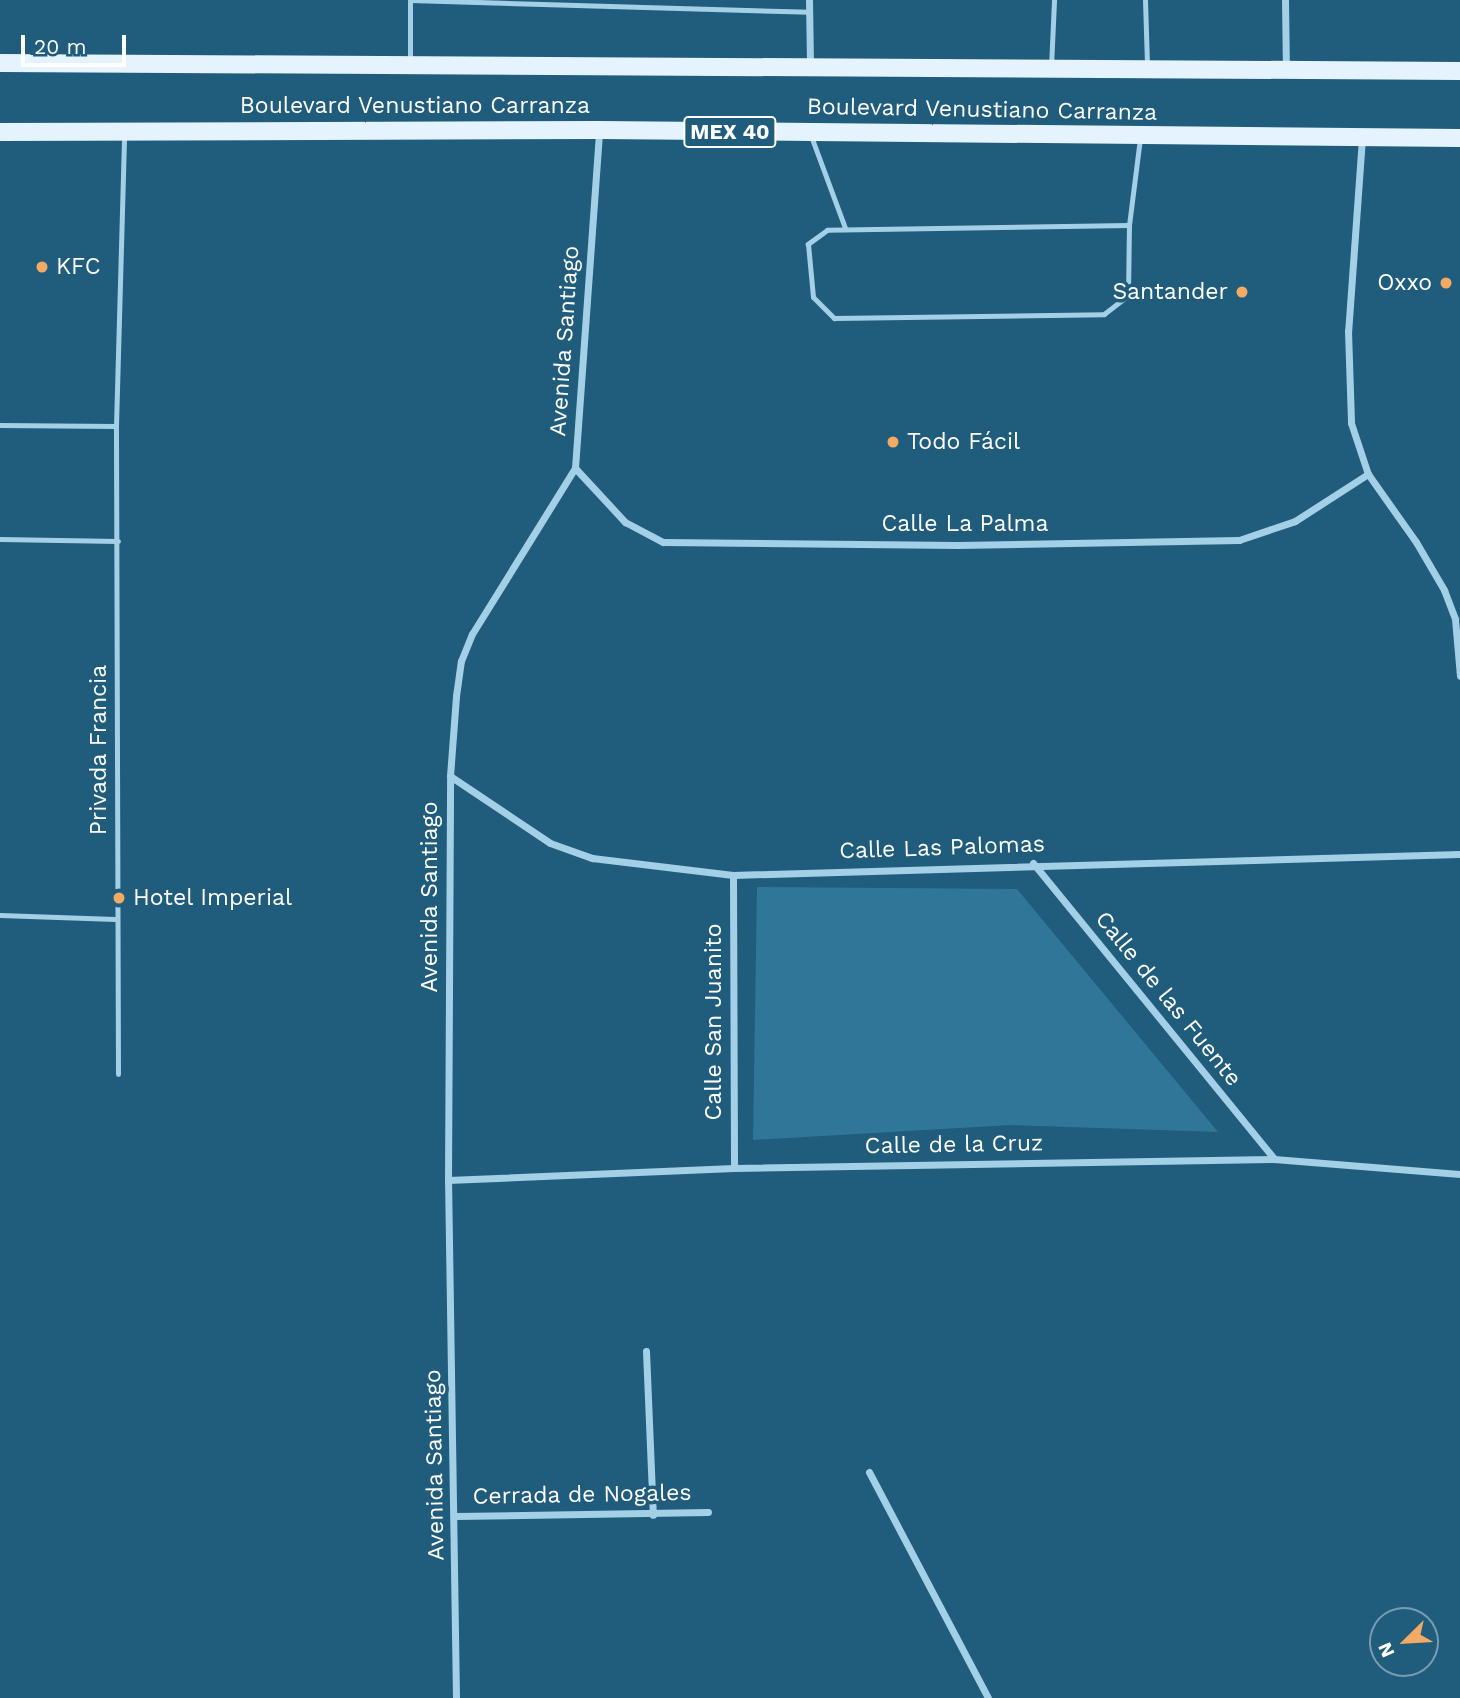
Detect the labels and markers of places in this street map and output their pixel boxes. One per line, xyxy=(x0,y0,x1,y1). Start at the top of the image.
place label: KFC xyxy=(56,253,101,281)
marker: KFC xyxy=(34,259,50,275)
place label: Oxxo xyxy=(1377,269,1432,297)
marker: Oxxo xyxy=(1438,275,1454,291)
place label: Santander xyxy=(1112,278,1228,306)
marker: Santander xyxy=(1234,284,1250,300)
place label: Todo Fácil xyxy=(907,428,1020,456)
marker: Todo Fácil xyxy=(885,434,901,450)
place label: Hotel Imperial xyxy=(133,884,293,912)
marker: Hotel Imperial xyxy=(111,890,127,906)

